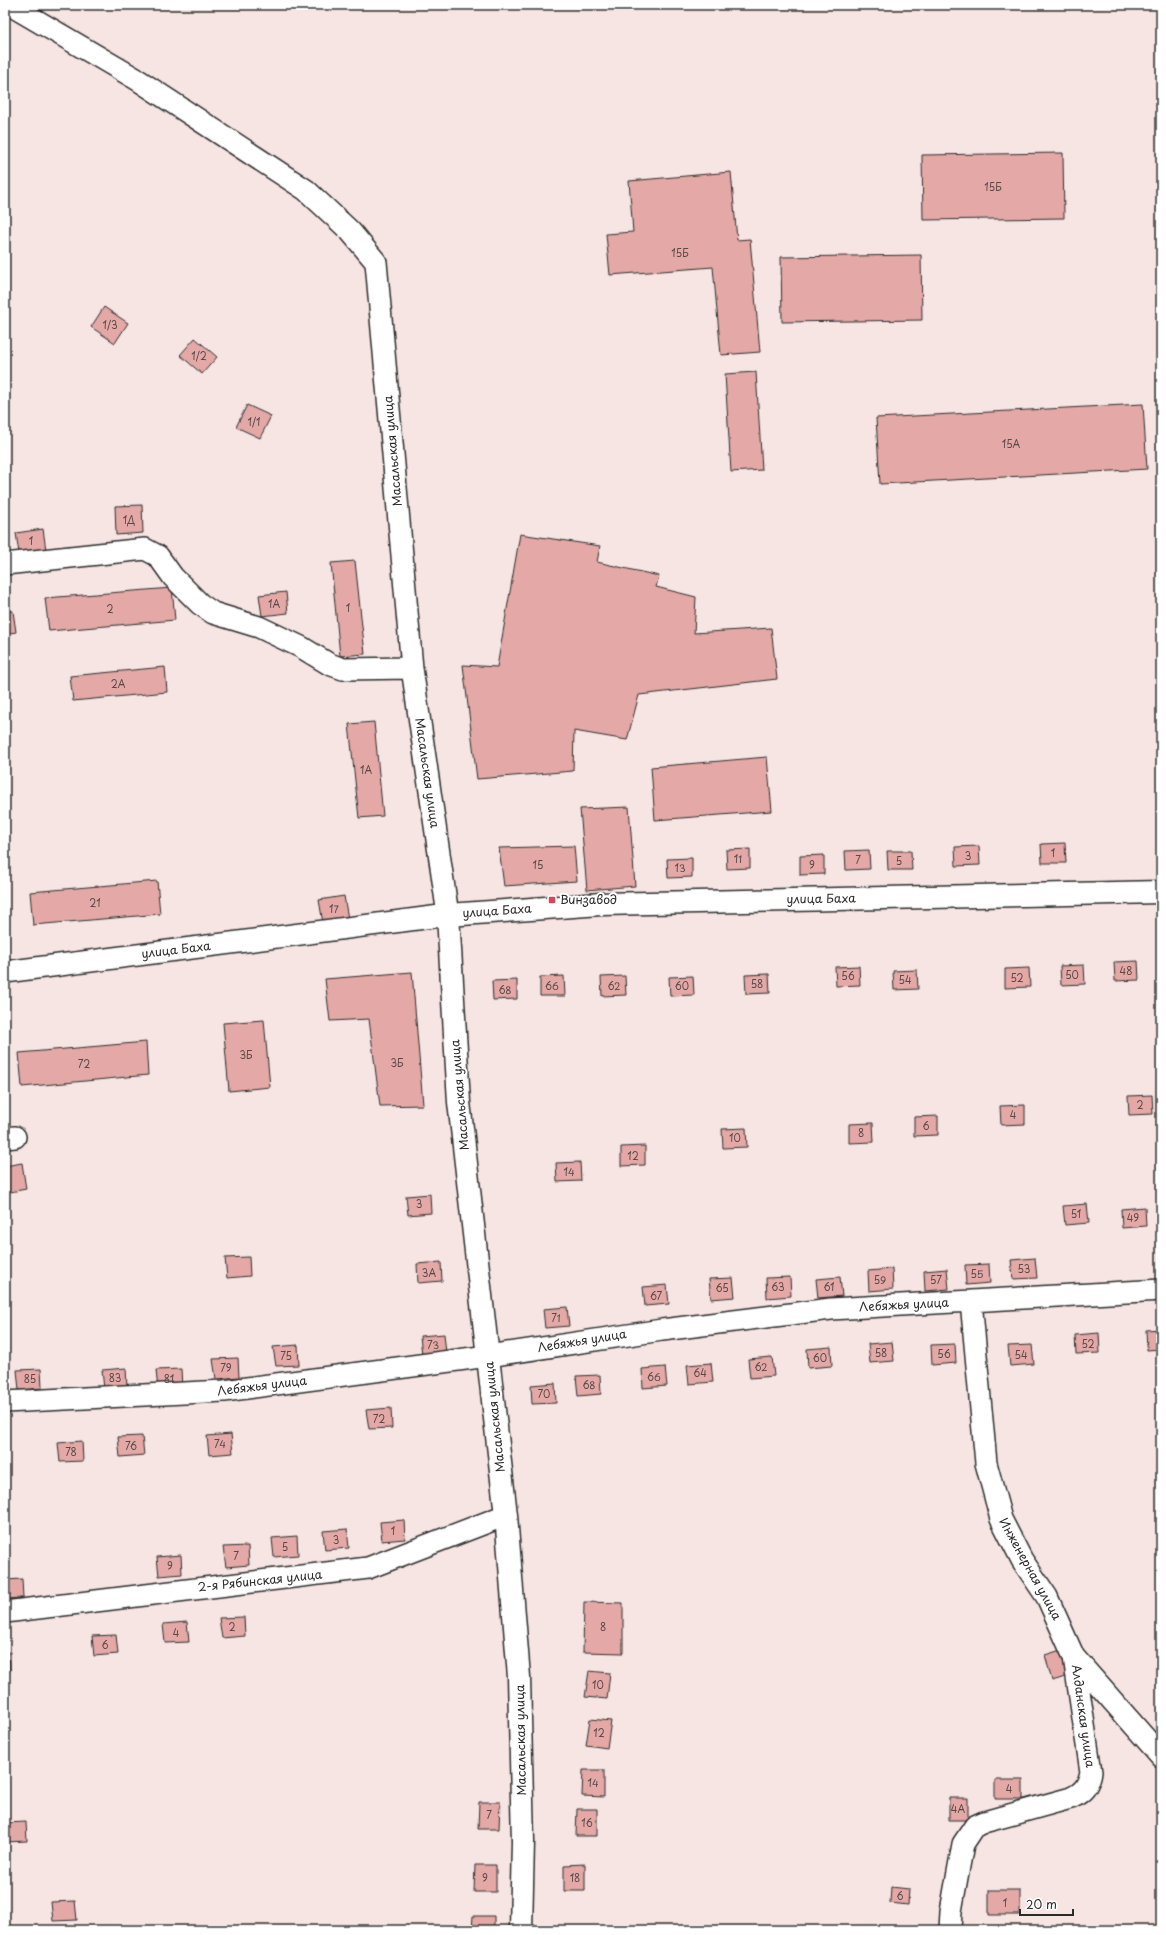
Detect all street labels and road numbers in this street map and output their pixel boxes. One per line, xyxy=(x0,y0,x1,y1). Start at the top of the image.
street label: Масальская улица xyxy=(378,395,406,507)
street label: Масальская улица xyxy=(411,717,445,830)
street label: улица Баха xyxy=(786,888,856,908)
street label: улица Баха xyxy=(462,899,533,921)
street label: улица Баха xyxy=(140,936,212,962)
street label: Масальская улица xyxy=(445,1039,473,1151)
street label: Лебяжья улица xyxy=(859,1293,950,1315)
street label: Лебяжья улица xyxy=(536,1324,628,1356)
street label: Масальская улица xyxy=(479,1360,509,1473)
street label: Лебяжья улица xyxy=(216,1371,308,1399)
street label: Инженерная улица xyxy=(995,1514,1067,1623)
street label: 2-я Рябинская улица xyxy=(197,1564,323,1595)
street label: Алданская улица xyxy=(1068,1663,1100,1769)
street label: Масальская улица xyxy=(510,1684,530,1796)

